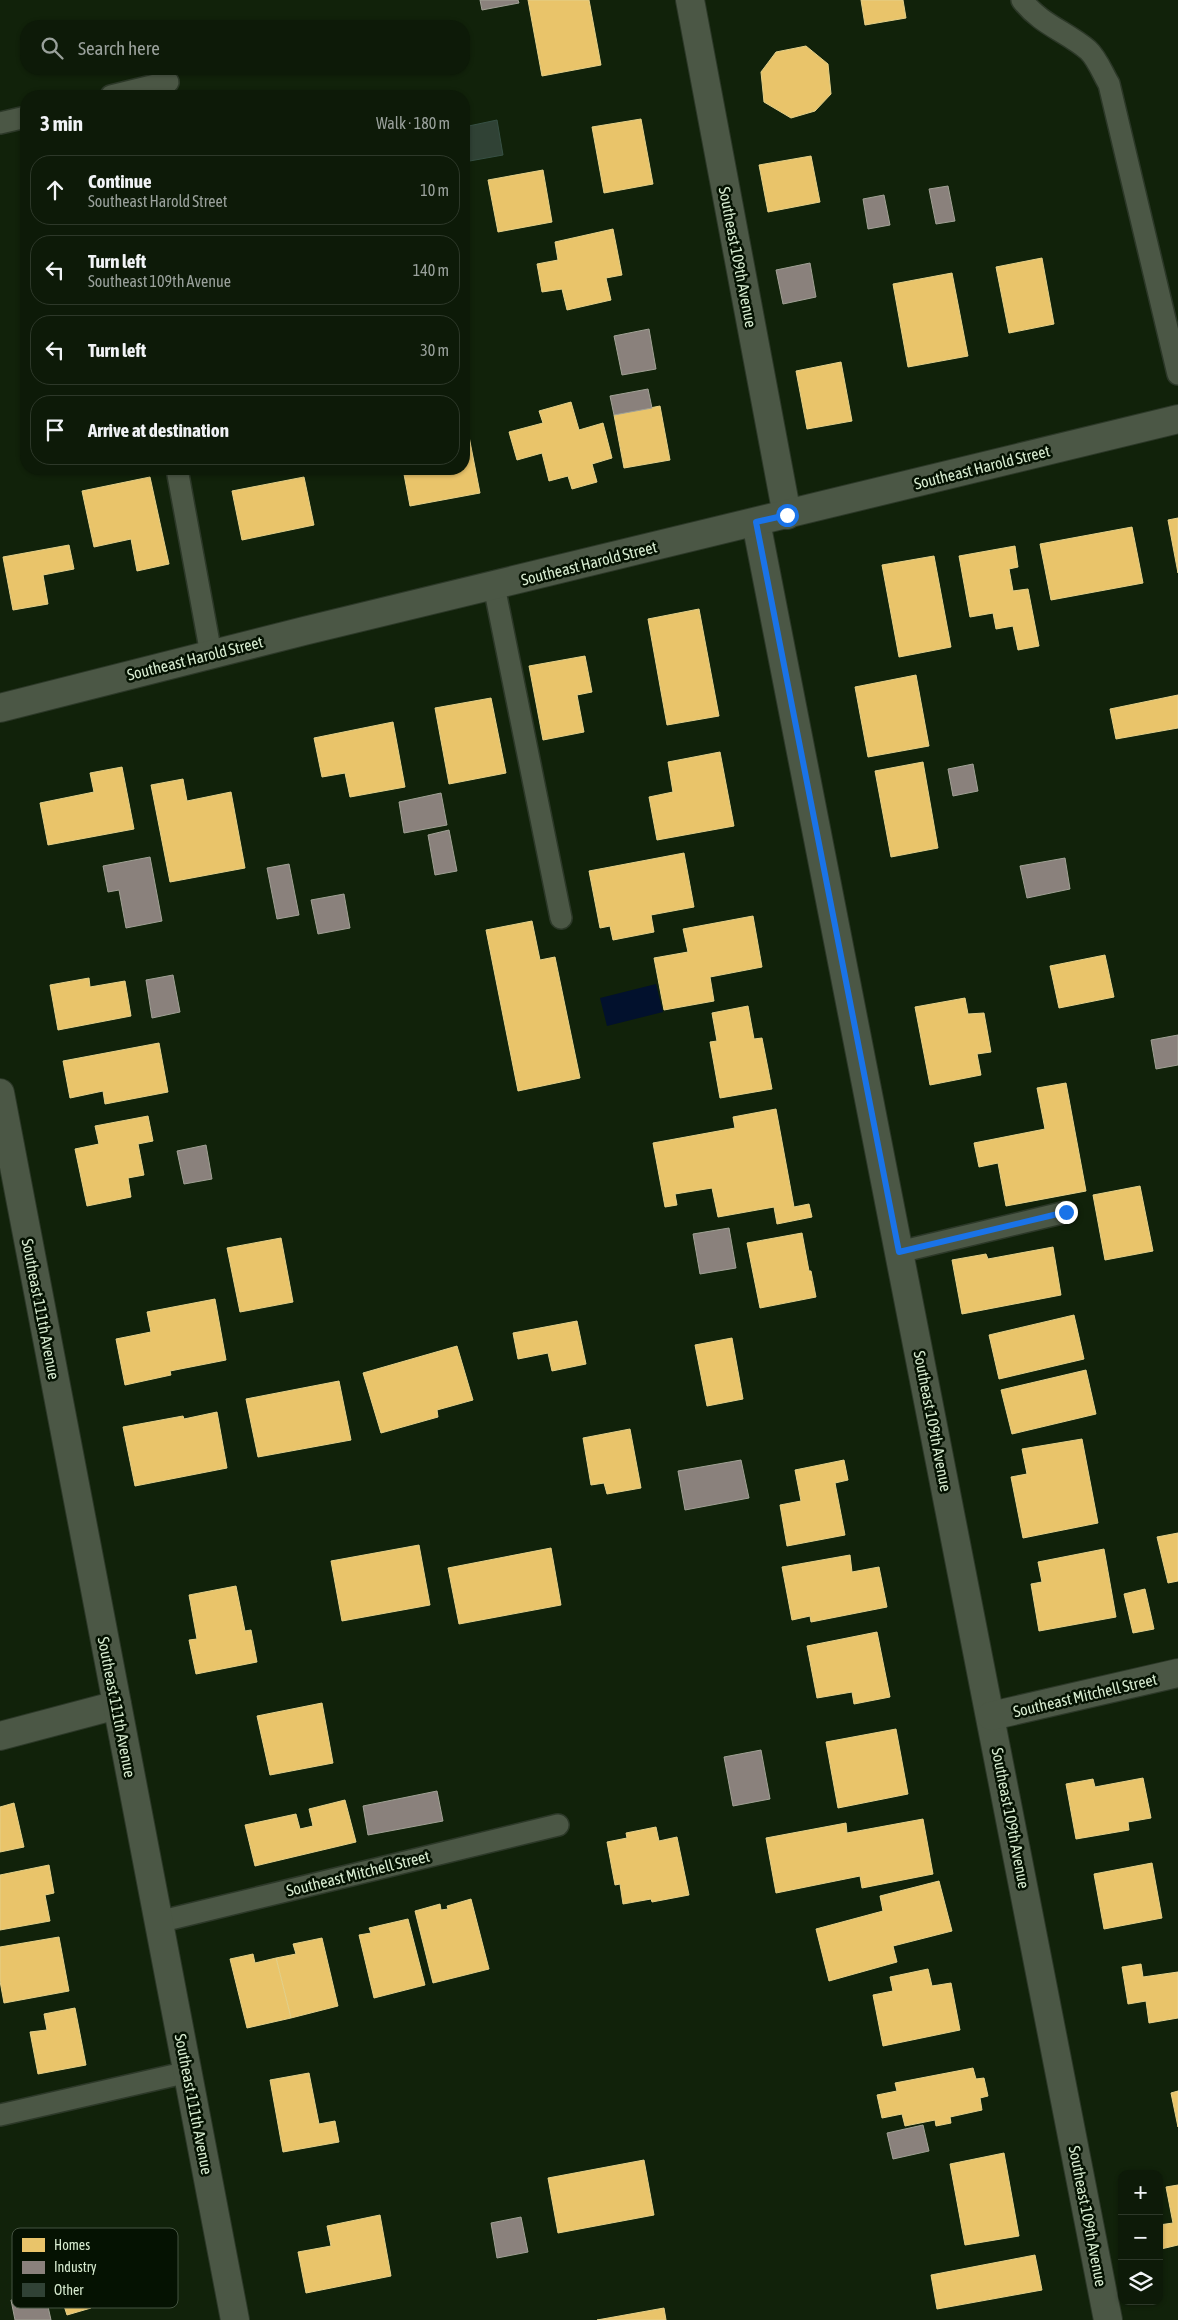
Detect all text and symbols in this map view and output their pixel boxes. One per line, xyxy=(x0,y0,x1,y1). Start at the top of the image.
search box xyxy=(20,20,470,75)
icon: search xyxy=(38,34,66,62)
text: Search here xyxy=(78,37,160,59)
text: 3 min xyxy=(40,111,83,135)
text: Walk · 180 m xyxy=(376,114,450,132)
text: Continue xyxy=(88,170,152,192)
icon: ahead xyxy=(41,176,69,204)
text: 10 m xyxy=(420,181,449,199)
street label: Southeast 109th Avenue xyxy=(716,185,760,329)
text: Southeast Harold Street xyxy=(88,192,227,210)
text: Turn left xyxy=(88,250,146,272)
icon: left xyxy=(41,256,69,284)
text: 140 m xyxy=(413,261,449,279)
text: Southeast 109th Avenue xyxy=(88,272,231,290)
icon: left xyxy=(41,336,69,364)
text: Turn left xyxy=(88,339,146,361)
text: 30 m xyxy=(420,341,449,359)
icon: arrive xyxy=(41,416,69,444)
text: Arrive at destination xyxy=(88,419,229,441)
street label: Southeast Harold Street xyxy=(912,441,1052,493)
route start xyxy=(776,504,799,527)
street label: Southeast Harold Street xyxy=(519,537,659,589)
street label: Southeast Harold Street xyxy=(125,632,265,684)
route end xyxy=(1055,1201,1078,1224)
street label: Southeast 111th Avenue xyxy=(19,1237,63,1381)
street label: Southeast 109th Avenue xyxy=(911,1349,955,1493)
street label: Southeast 111th Avenue xyxy=(95,1635,139,1779)
street label: Southeast Mitchell Street xyxy=(1011,1670,1159,1720)
street label: Southeast 109th Avenue xyxy=(989,1746,1033,1890)
street label: Southeast Mitchell Street xyxy=(284,1846,432,1900)
street label: Southeast 111th Avenue xyxy=(172,2032,216,2176)
street label: Southeast 109th Avenue xyxy=(1066,2144,1110,2288)
map controls xyxy=(1118,2170,1163,2305)
button: + xyxy=(1118,2170,1163,2215)
button: − xyxy=(1118,2215,1163,2260)
legend xyxy=(12,2228,178,2308)
text: Homes xyxy=(54,2237,90,2253)
text: Industry xyxy=(54,2259,97,2275)
button: layers xyxy=(1118,2260,1163,2305)
text: Other xyxy=(54,2282,84,2298)

